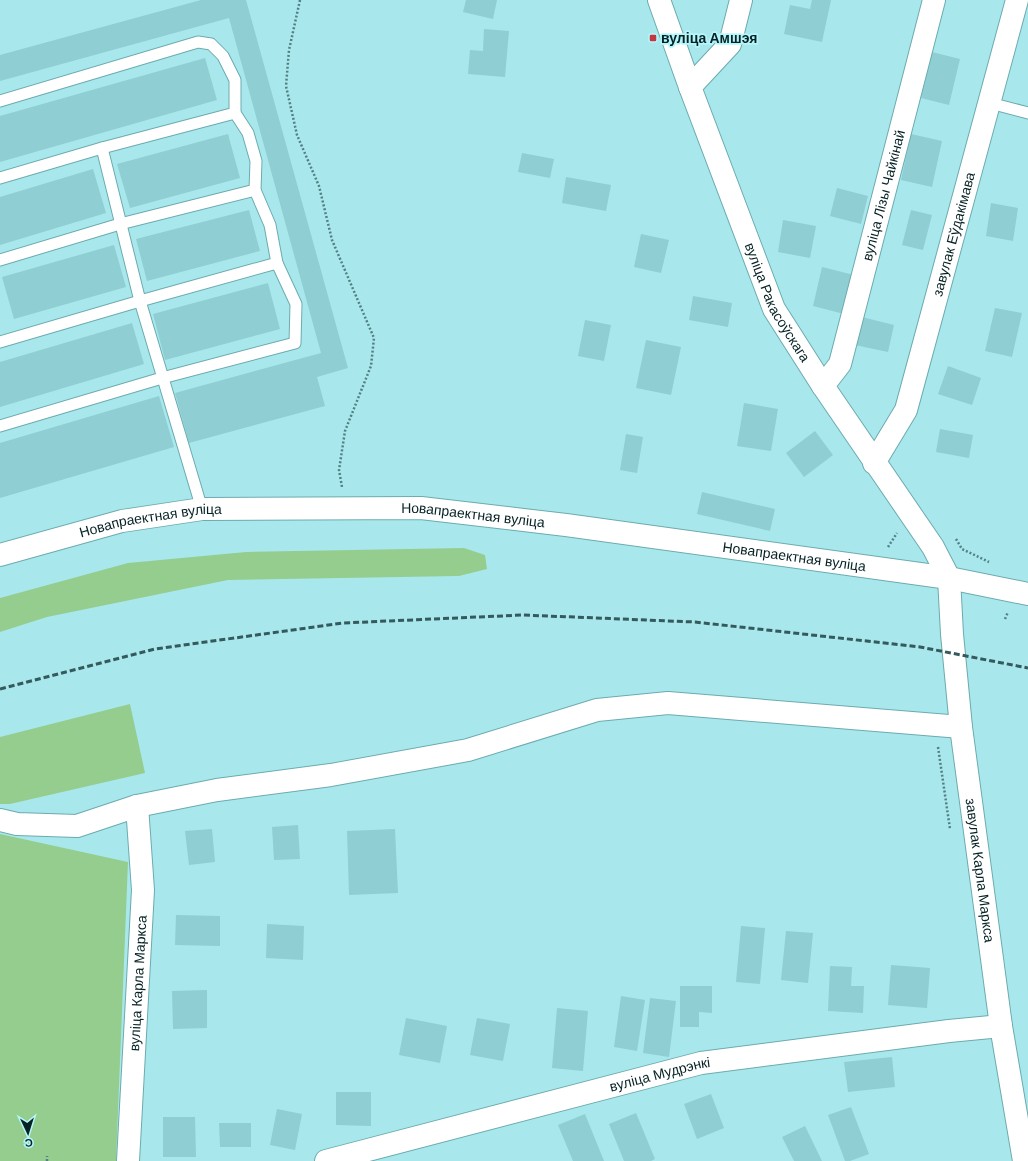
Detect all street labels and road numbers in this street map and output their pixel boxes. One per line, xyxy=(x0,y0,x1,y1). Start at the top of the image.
street label: вуліца Лізы Чайкінай xyxy=(858,128,909,263)
street label: завулак Еўдакімава xyxy=(928,170,979,298)
street label: вуліца Ракасоўскага xyxy=(741,240,814,365)
street label: Новапраектная вуліца xyxy=(401,499,546,531)
street label: Новапраектная вуліца xyxy=(77,500,222,541)
street label: Новапраектная вуліца xyxy=(721,538,867,575)
street label: завулак Карла Маркса xyxy=(962,797,999,944)
street label: вуліца Карла Маркса xyxy=(125,915,151,1052)
street label: вуліца Мудрэнкі xyxy=(608,1053,711,1096)

